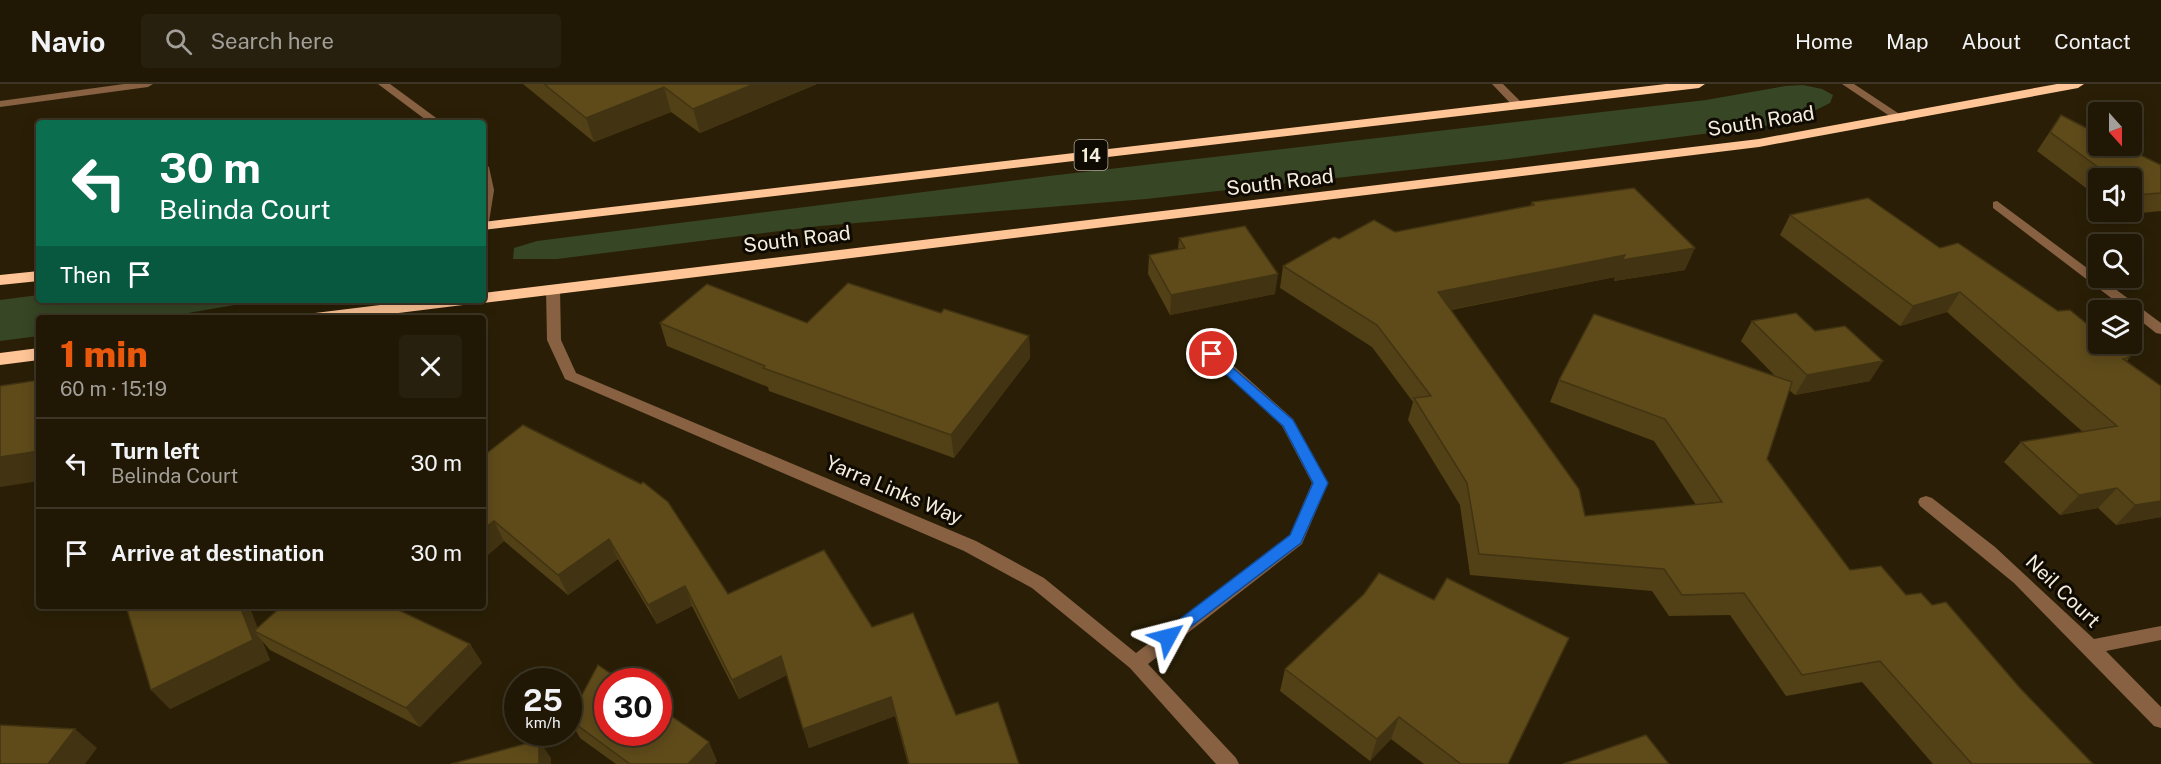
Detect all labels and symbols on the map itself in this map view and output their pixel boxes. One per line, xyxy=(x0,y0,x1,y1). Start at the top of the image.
street label: South Road xyxy=(1706,101,1816,141)
north arrow xyxy=(2088,102,2142,156)
road number: 14 xyxy=(1074,140,1108,170)
street label: South Road xyxy=(1225,164,1335,200)
street label: South Road xyxy=(742,221,852,257)
pin xyxy=(1186,328,1237,379)
street label: Yarra Links Way xyxy=(822,450,966,530)
street label: Neil Court xyxy=(2021,550,2105,632)
position arrow xyxy=(1136,605,1200,669)
speed limit sign: 30 xyxy=(594,668,672,746)

